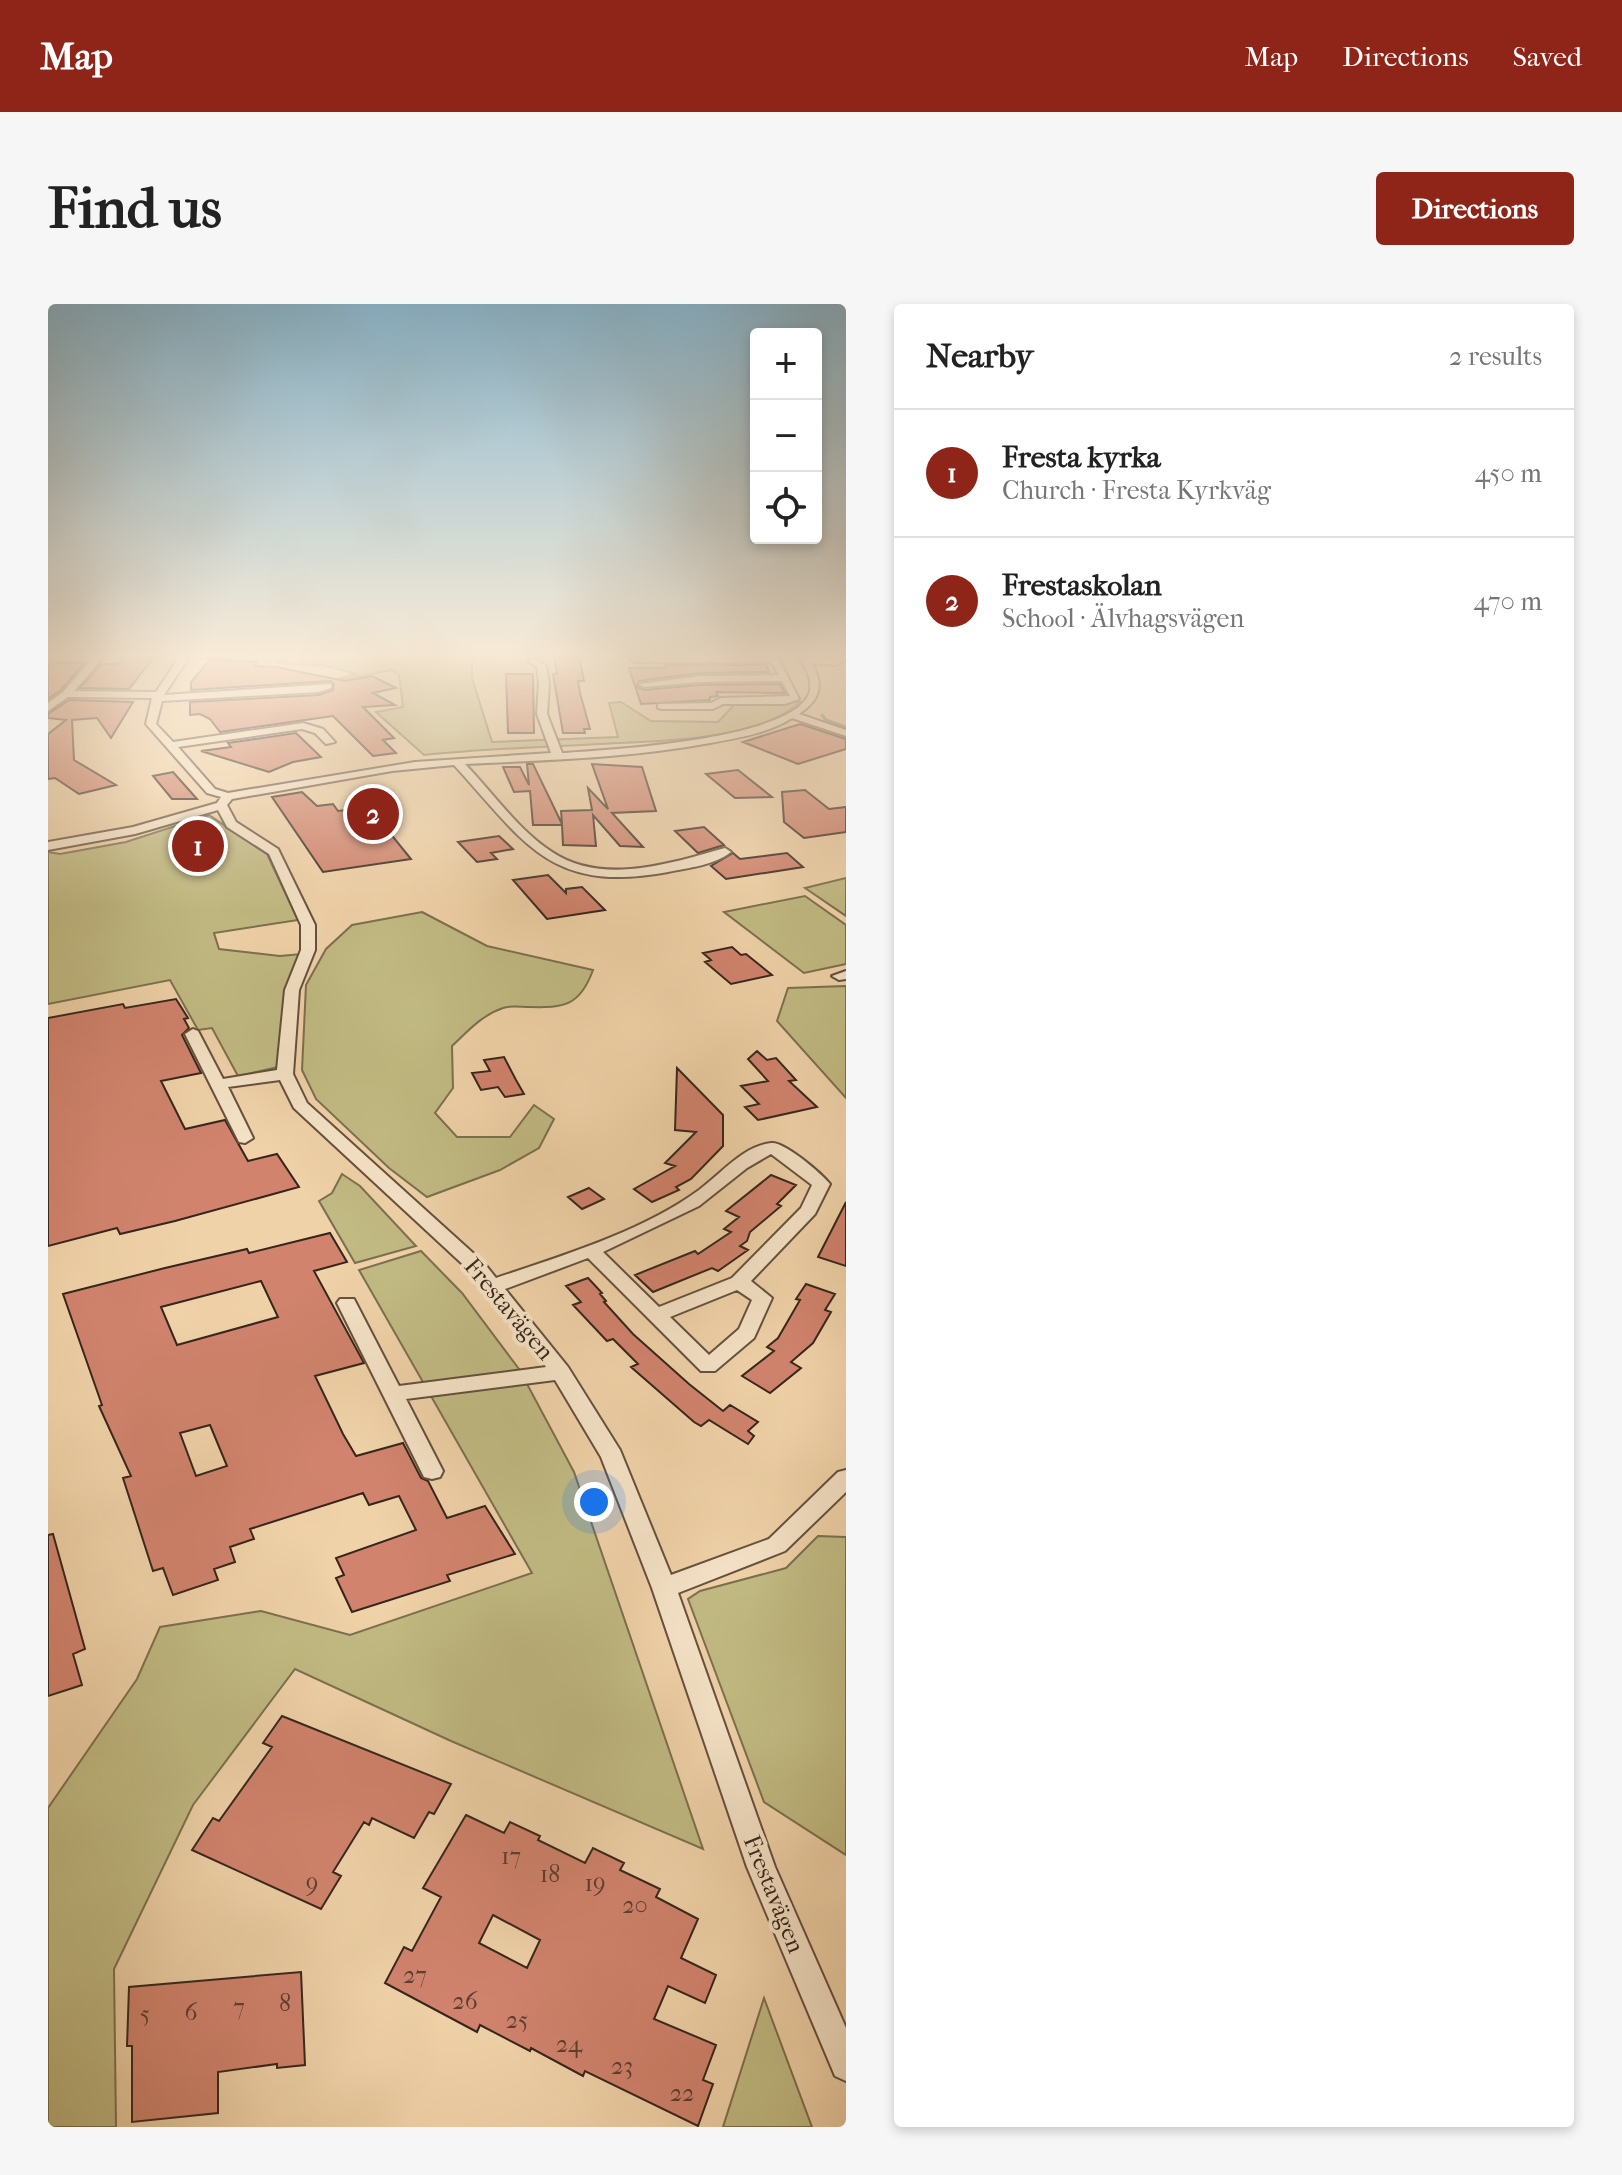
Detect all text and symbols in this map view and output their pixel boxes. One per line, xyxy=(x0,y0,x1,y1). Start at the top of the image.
text: Map xyxy=(40,34,113,79)
text: Map xyxy=(1245,40,1298,73)
text: Directions xyxy=(1342,40,1469,73)
text: Saved xyxy=(1513,40,1582,73)
button: Directions xyxy=(1376,172,1574,245)
text: Find us xyxy=(48,176,222,241)
map controls xyxy=(750,328,822,544)
button: + xyxy=(750,328,822,400)
text: Nearby xyxy=(926,336,1033,376)
text: 2 results xyxy=(1449,341,1542,372)
button: − xyxy=(750,400,822,472)
text: Fresta kyrka xyxy=(1002,440,1161,475)
text: 1 xyxy=(947,458,957,489)
text: 450 m xyxy=(1475,458,1542,489)
button: locate xyxy=(750,472,822,544)
text: Church · Fresta Kyrkväg xyxy=(1002,475,1271,506)
text: Frestaskolan xyxy=(1002,568,1162,603)
text: 2 xyxy=(945,586,959,617)
text: 470 m xyxy=(1473,586,1542,617)
text: School · Älvhagsvägen xyxy=(1002,603,1244,634)
pin: 2 xyxy=(347,784,399,844)
pin: 1 xyxy=(172,816,224,876)
street label: Frestavägen xyxy=(458,1252,560,1366)
your location xyxy=(574,1482,614,1522)
street label: Frestavägen xyxy=(738,1831,810,1957)
house number: 17 xyxy=(501,1842,521,1870)
house number: 18 xyxy=(540,1860,560,1888)
house number: 9 xyxy=(306,1869,318,1897)
house number: 19 xyxy=(584,1869,606,1897)
house number: 20 xyxy=(622,1891,648,1919)
house number: 27 xyxy=(403,1961,427,1989)
house number: 26 xyxy=(452,1987,479,2015)
house number: 8 xyxy=(279,1989,291,2017)
house number: 7 xyxy=(233,1993,245,2021)
house number: 6 xyxy=(185,1998,199,2026)
house number: 5 xyxy=(140,2000,150,2028)
house number: 25 xyxy=(506,2006,528,2034)
house number: 24 xyxy=(556,2030,583,2058)
house number: 23 xyxy=(611,2052,633,2080)
house number: 22 xyxy=(670,2079,694,2107)

